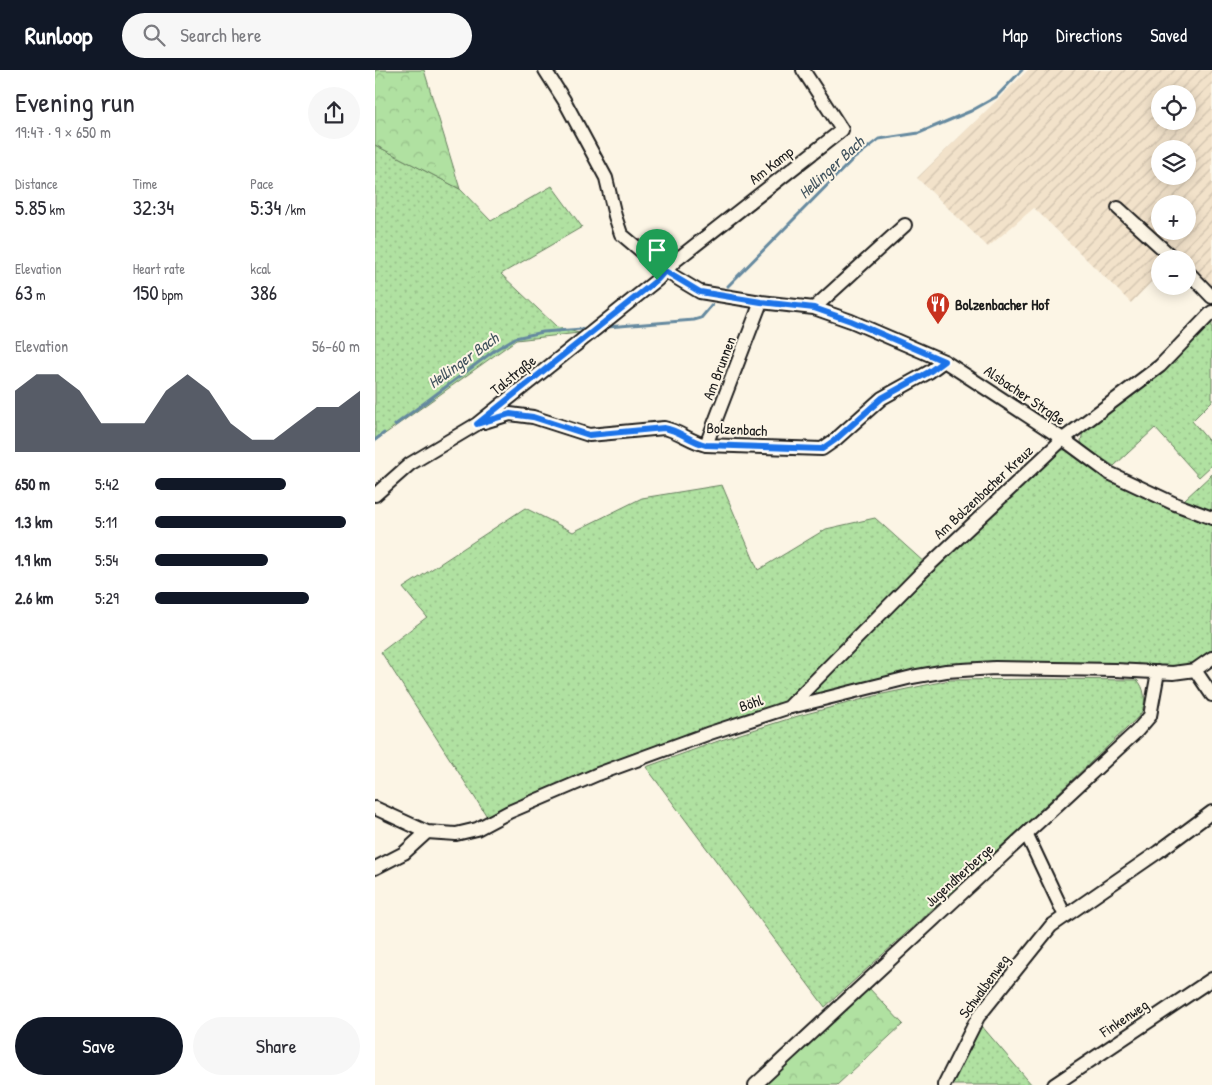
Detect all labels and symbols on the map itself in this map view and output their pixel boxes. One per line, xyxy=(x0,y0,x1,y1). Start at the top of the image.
water label: Hellinger Bach xyxy=(793,130,869,203)
street label: Am Kamp xyxy=(744,141,798,189)
pin xyxy=(636,229,678,280)
restaurant icon: Bolzenbacher Hof xyxy=(925,291,951,325)
place label: Bolzenbacher Hof xyxy=(955,294,1050,315)
water label: Hellinger Bach xyxy=(423,326,504,393)
street label: Am Brunnen xyxy=(697,333,741,403)
street label: Talstraße xyxy=(486,350,540,400)
street label: Alsbacher Straße xyxy=(980,360,1070,430)
street label: Bolzenbach xyxy=(706,417,768,441)
street label: Am Bolzenbacher Kreuz xyxy=(929,440,1038,544)
street label: Böhl xyxy=(736,689,766,717)
street label: Jugendherberge xyxy=(920,839,998,911)
street label: Schwalbenweg xyxy=(954,949,1015,1022)
street label: Finkenweg xyxy=(1095,994,1153,1042)

